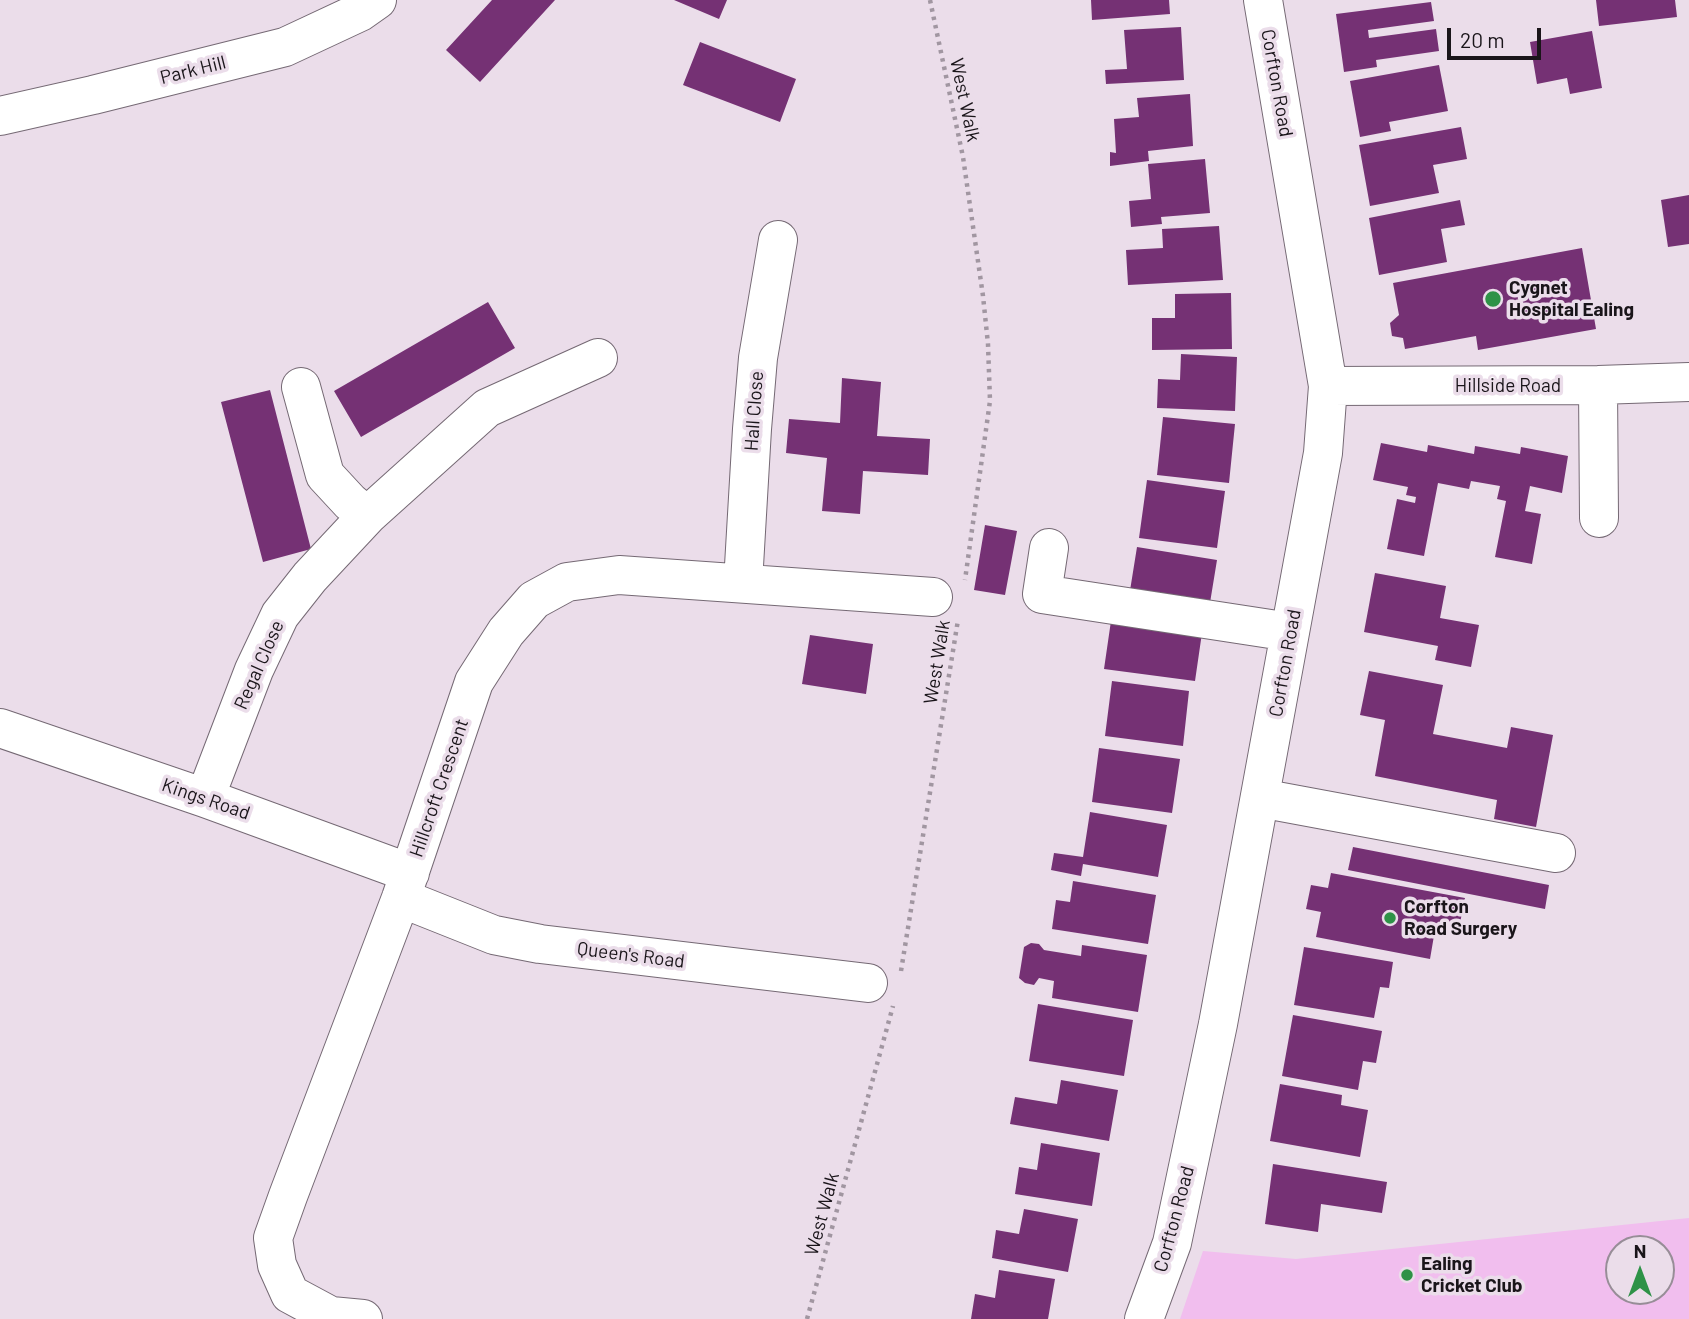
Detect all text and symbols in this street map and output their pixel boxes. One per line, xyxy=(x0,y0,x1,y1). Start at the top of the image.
scale bar xyxy=(1451,14,1546,58)
street label: Corfton Road xyxy=(1256,27,1298,139)
text: 20 m xyxy=(1460,27,1505,52)
street label: Park Hill xyxy=(158,51,228,89)
street label: West Walk xyxy=(945,56,985,144)
place label: Cygnet Hospital Ealing xyxy=(1509,277,1634,321)
marker: Cygnet Hospital Ealing xyxy=(1483,289,1503,309)
street label: Hall Close xyxy=(740,370,768,452)
street label: Hillside Road xyxy=(1455,375,1561,397)
street label: Corfton Road xyxy=(1264,607,1306,719)
street label: Regal Close xyxy=(229,617,289,713)
street label: West Walk xyxy=(919,618,955,706)
street label: Hillcroft Crescent xyxy=(405,716,473,860)
street label: Kings Road xyxy=(159,773,253,825)
place label: Corfton Road Surgery xyxy=(1404,896,1517,940)
marker: Corfton Road Surgery xyxy=(1382,910,1398,926)
street label: Queen's Road xyxy=(576,937,686,973)
street label: Corfton Road xyxy=(1149,1163,1199,1275)
street label: West Walk xyxy=(800,1170,844,1258)
north arrow xyxy=(1605,1235,1675,1305)
text: N xyxy=(1634,1239,1646,1262)
place label: Ealing Cricket Club xyxy=(1421,1253,1523,1297)
marker: Ealing Cricket Club xyxy=(1399,1267,1415,1283)

